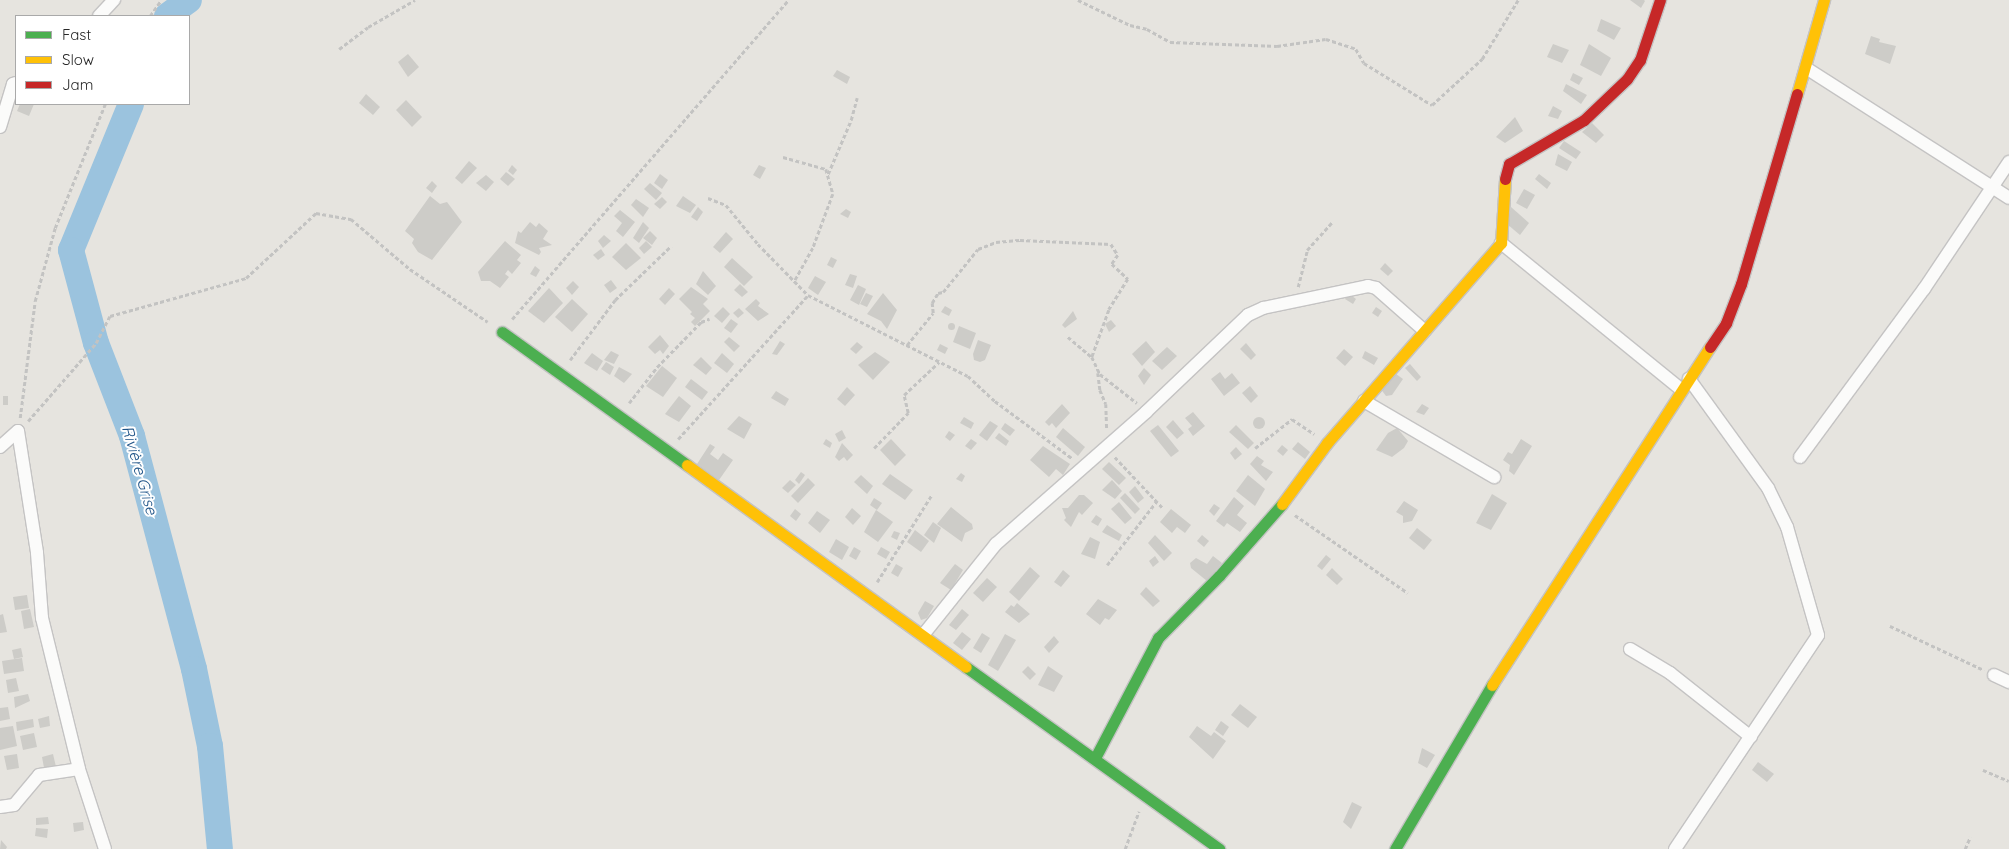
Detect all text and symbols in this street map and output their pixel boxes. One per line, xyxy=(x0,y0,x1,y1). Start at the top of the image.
legend xyxy=(15,15,190,105)
text: Fast xyxy=(62,25,91,44)
text: Slow xyxy=(62,50,94,69)
text: Jam xyxy=(62,75,93,94)
water label: Rivière Grise xyxy=(118,423,162,517)

